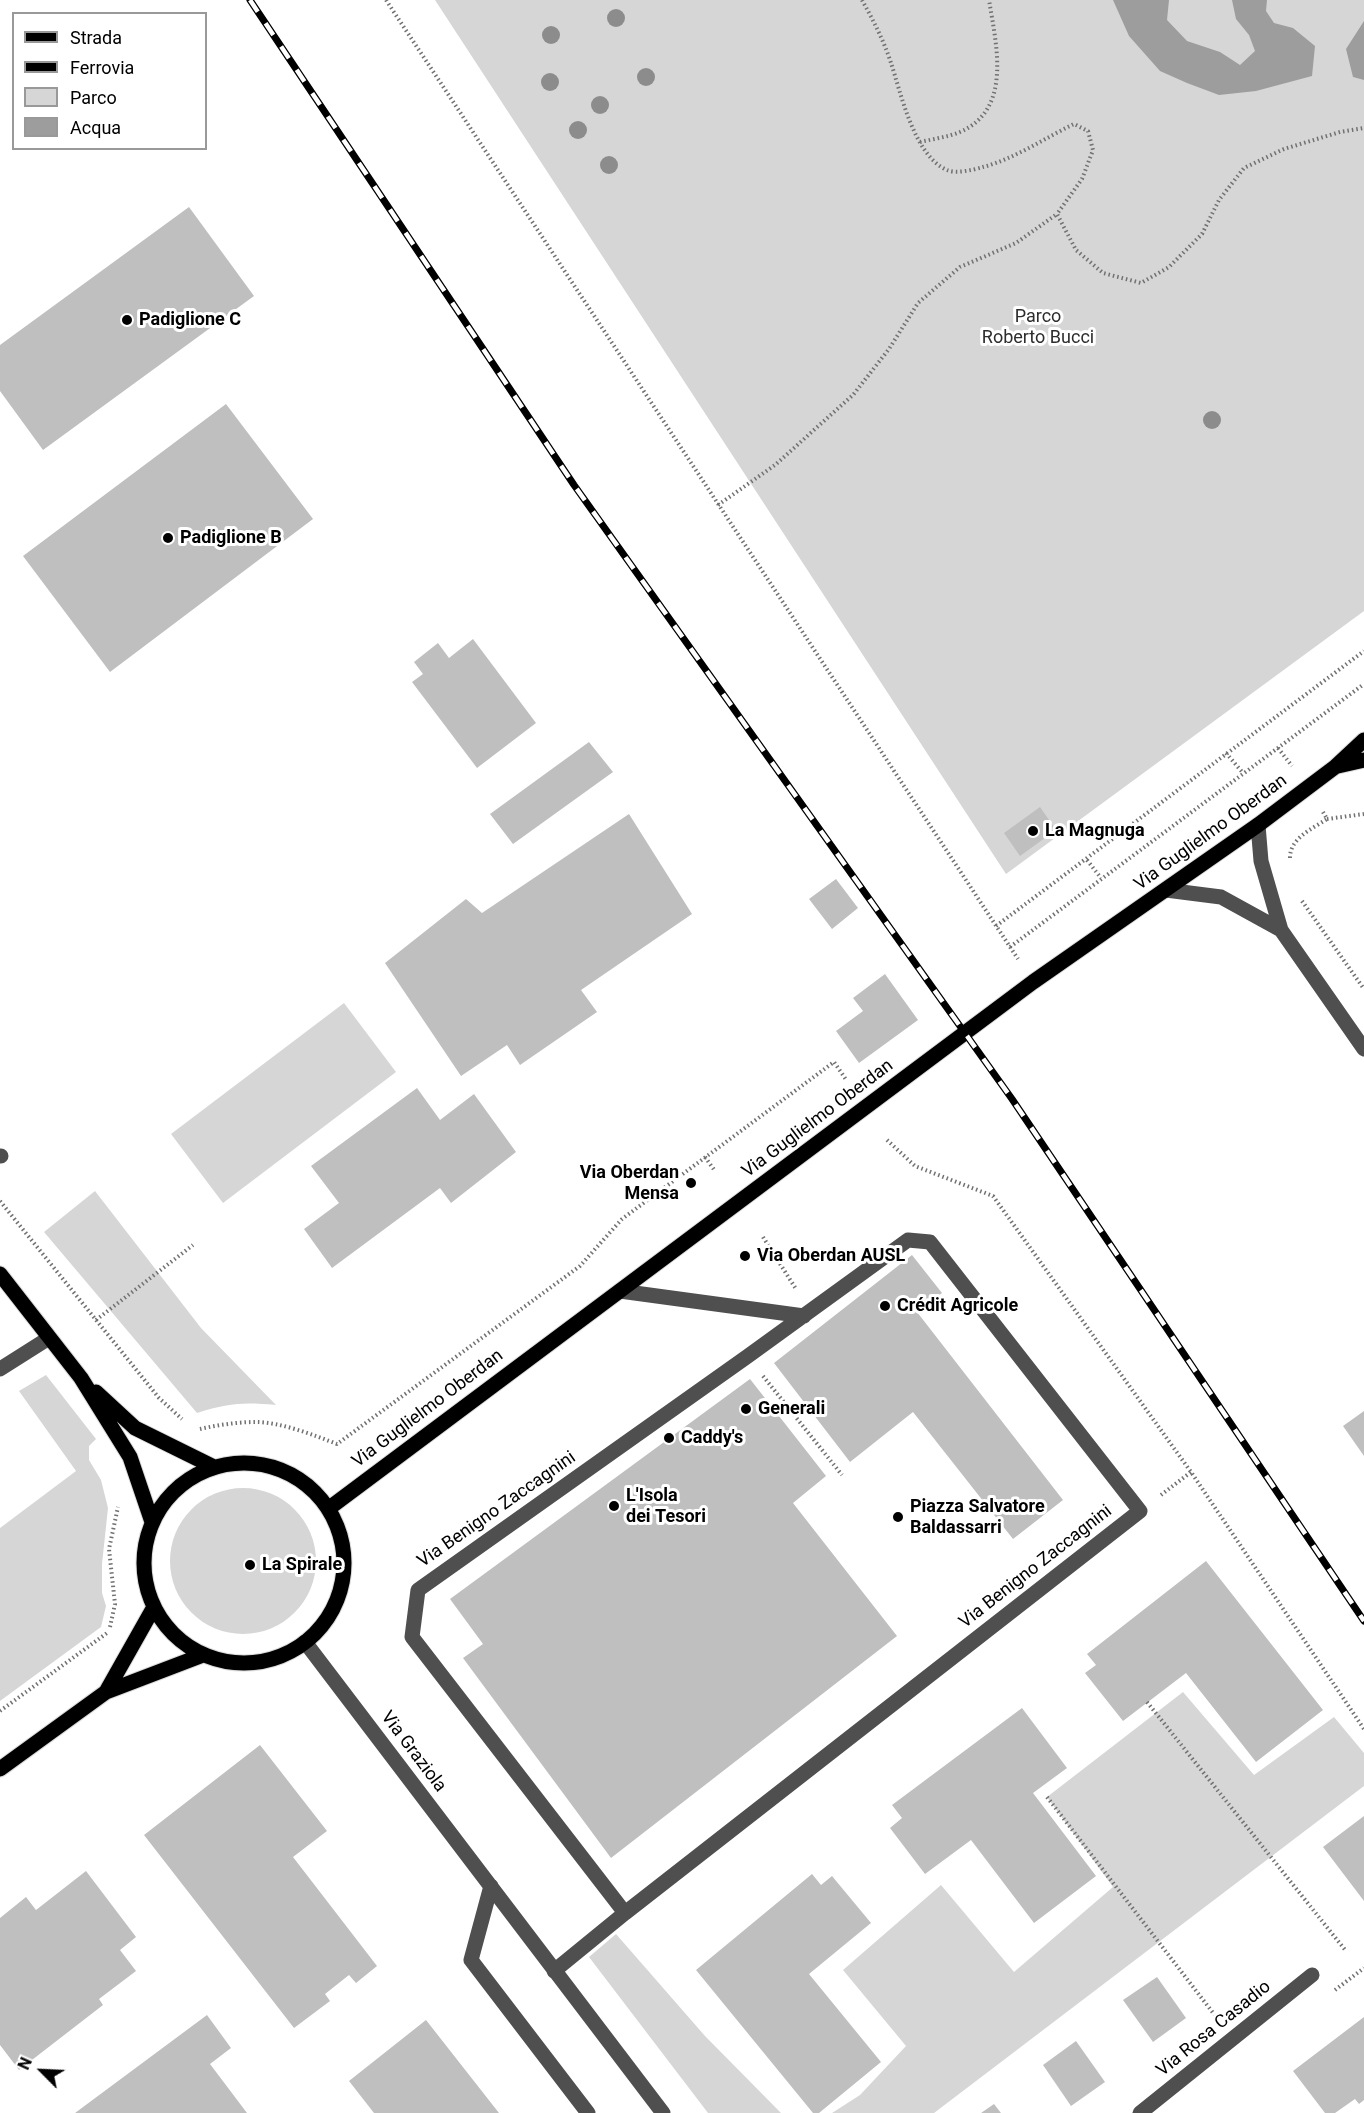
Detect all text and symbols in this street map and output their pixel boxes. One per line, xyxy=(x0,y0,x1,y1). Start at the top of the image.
legend xyxy=(12,12,207,150)
text: Strada xyxy=(70,27,122,48)
text: Ferrovia xyxy=(70,57,134,78)
text: Parco xyxy=(70,87,117,108)
text: Acqua xyxy=(70,117,121,138)
park label: Parco Roberto Bucci xyxy=(982,306,1094,348)
place label: Padiglione C xyxy=(139,309,241,331)
marker: Padiglione C xyxy=(120,313,134,327)
place label: Padiglione B xyxy=(180,527,282,549)
marker: Padiglione B xyxy=(161,531,175,545)
street label: Via Guglielmo Oberdan xyxy=(1130,770,1292,896)
place label: La Magnuga xyxy=(1045,820,1145,842)
marker: La Magnuga xyxy=(1026,824,1040,838)
street label: Via Guglielmo Oberdan xyxy=(738,1055,898,1183)
place label: Via Oberdan Mensa xyxy=(580,1162,679,1204)
marker: Via Oberdan Mensa xyxy=(684,1176,698,1190)
place label: Via Oberdan AUSL xyxy=(757,1245,905,1267)
marker: Via Oberdan AUSL xyxy=(738,1249,752,1263)
place label: Crédit Agricole xyxy=(897,1295,1018,1317)
marker: Crédit Agricole xyxy=(878,1299,892,1313)
street label: Via Guglielmo Oberdan xyxy=(348,1345,508,1473)
place label: Generali xyxy=(758,1398,825,1420)
marker: Generali xyxy=(739,1402,753,1416)
place label: Caddy's xyxy=(681,1427,743,1449)
marker: Caddy's xyxy=(662,1431,676,1445)
street label: Via Benigno Zaccagnini xyxy=(414,1447,580,1573)
place label: L'Isola dei Tesori xyxy=(626,1485,706,1528)
place label: Piazza Salvatore Baldassarri xyxy=(910,1496,1045,1538)
marker: L'Isola dei Tesori xyxy=(607,1499,621,1513)
street label: Via Benigno Zaccagnini xyxy=(955,1501,1117,1633)
marker: Piazza Salvatore Baldassarri xyxy=(891,1510,905,1524)
place label: La Spirale xyxy=(262,1554,342,1576)
marker: La Spirale xyxy=(243,1558,257,1572)
street label: Via Graziola xyxy=(376,1707,450,1797)
street label: Via Rosa Casadio xyxy=(1153,1976,1275,2082)
north arrow xyxy=(12,2041,72,2101)
text: N xyxy=(14,2054,36,2073)

